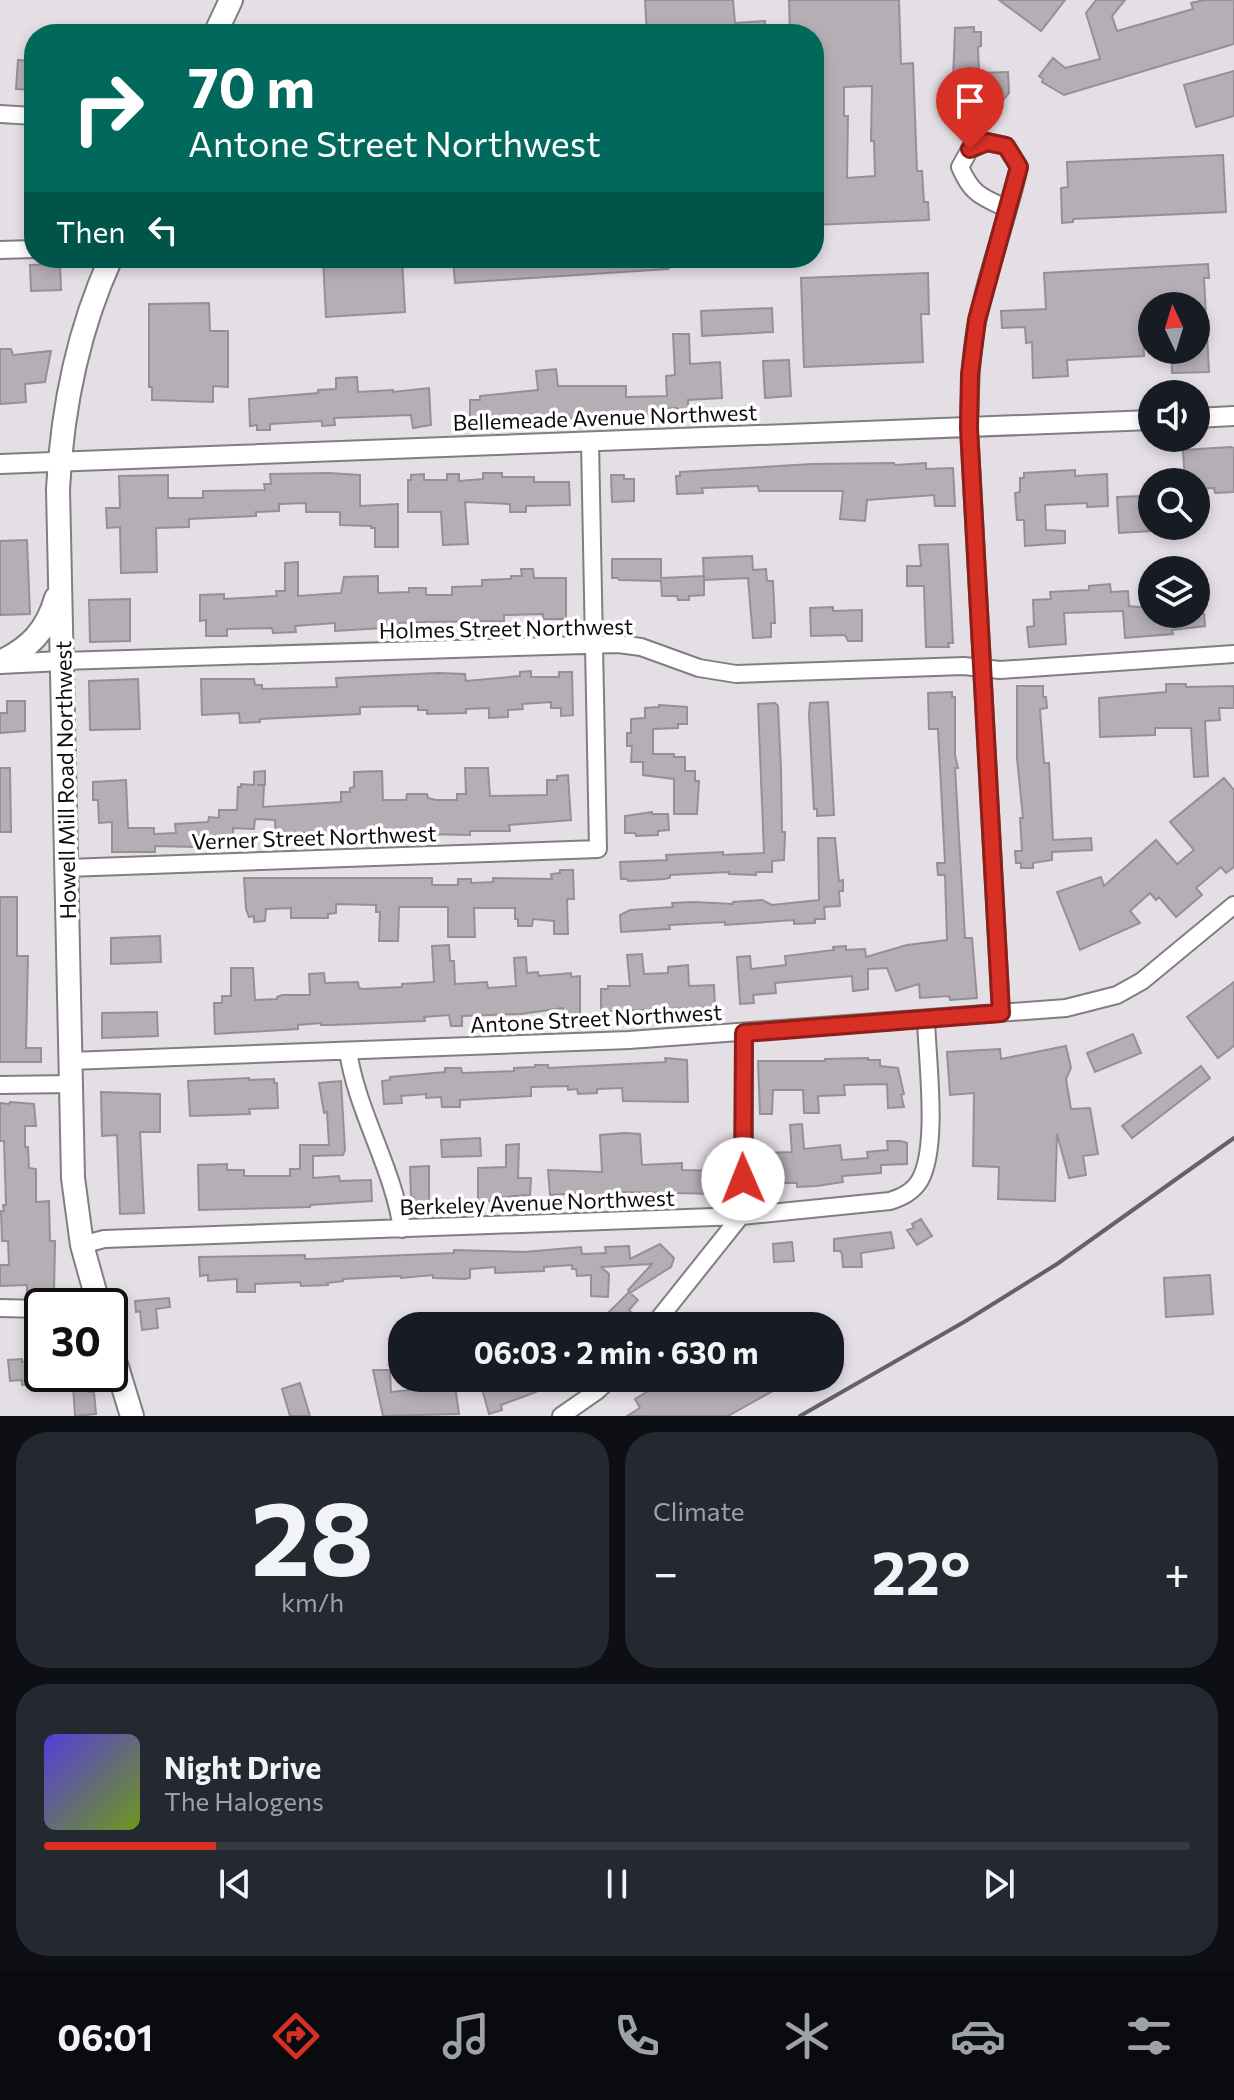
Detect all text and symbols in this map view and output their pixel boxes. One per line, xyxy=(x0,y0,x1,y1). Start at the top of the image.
text: 70 m xyxy=(188,51,315,120)
icon: right xyxy=(56,56,160,160)
pin xyxy=(936,67,1004,149)
icon: arrive xyxy=(948,79,992,123)
text: Antone Street Northwest xyxy=(188,120,601,164)
icon: left xyxy=(141,208,185,252)
text: Then xyxy=(56,212,125,249)
north arrow xyxy=(1138,292,1210,364)
map controls xyxy=(1138,292,1210,628)
button: sound xyxy=(1138,380,1210,452)
street label: Bellemeade Avenue Northwest xyxy=(452,398,758,436)
button: search xyxy=(1138,468,1210,540)
button: layers xyxy=(1138,556,1210,628)
street label: Holmes Street Northwest xyxy=(379,612,633,644)
street label: Howell Mill Road Northwest xyxy=(49,640,81,920)
street label: Verner Street Northwest xyxy=(191,819,437,855)
street label: Antone Street Northwest xyxy=(469,998,723,1038)
position arrow xyxy=(701,1137,785,1221)
street label: Berkeley Avenue Northwest xyxy=(399,1184,675,1220)
speed limit sign: 30 xyxy=(24,1288,128,1392)
text: 06:03 · 2 min · 630 m xyxy=(474,1333,758,1370)
text: 28 xyxy=(251,1470,374,1597)
text: Climate xyxy=(653,1495,745,1526)
text: 22° xyxy=(872,1534,970,1607)
text: − xyxy=(653,1544,678,1598)
text: + xyxy=(1164,1544,1190,1598)
text: km/h xyxy=(281,1586,344,1617)
text: Night Drive xyxy=(164,1748,321,1785)
text: The Halogens xyxy=(164,1785,324,1816)
icon: previous xyxy=(213,1862,257,1906)
icon: pause xyxy=(595,1862,639,1906)
icon: next xyxy=(977,1862,1021,1906)
icon: directions xyxy=(268,2008,324,2064)
icon: music xyxy=(438,2008,494,2064)
icon: phone xyxy=(609,2008,665,2064)
icon: climate xyxy=(779,2008,835,2064)
icon: car xyxy=(950,2008,1006,2064)
icon: filters xyxy=(1121,2008,1177,2064)
text: 06:01 xyxy=(57,2014,153,2058)

